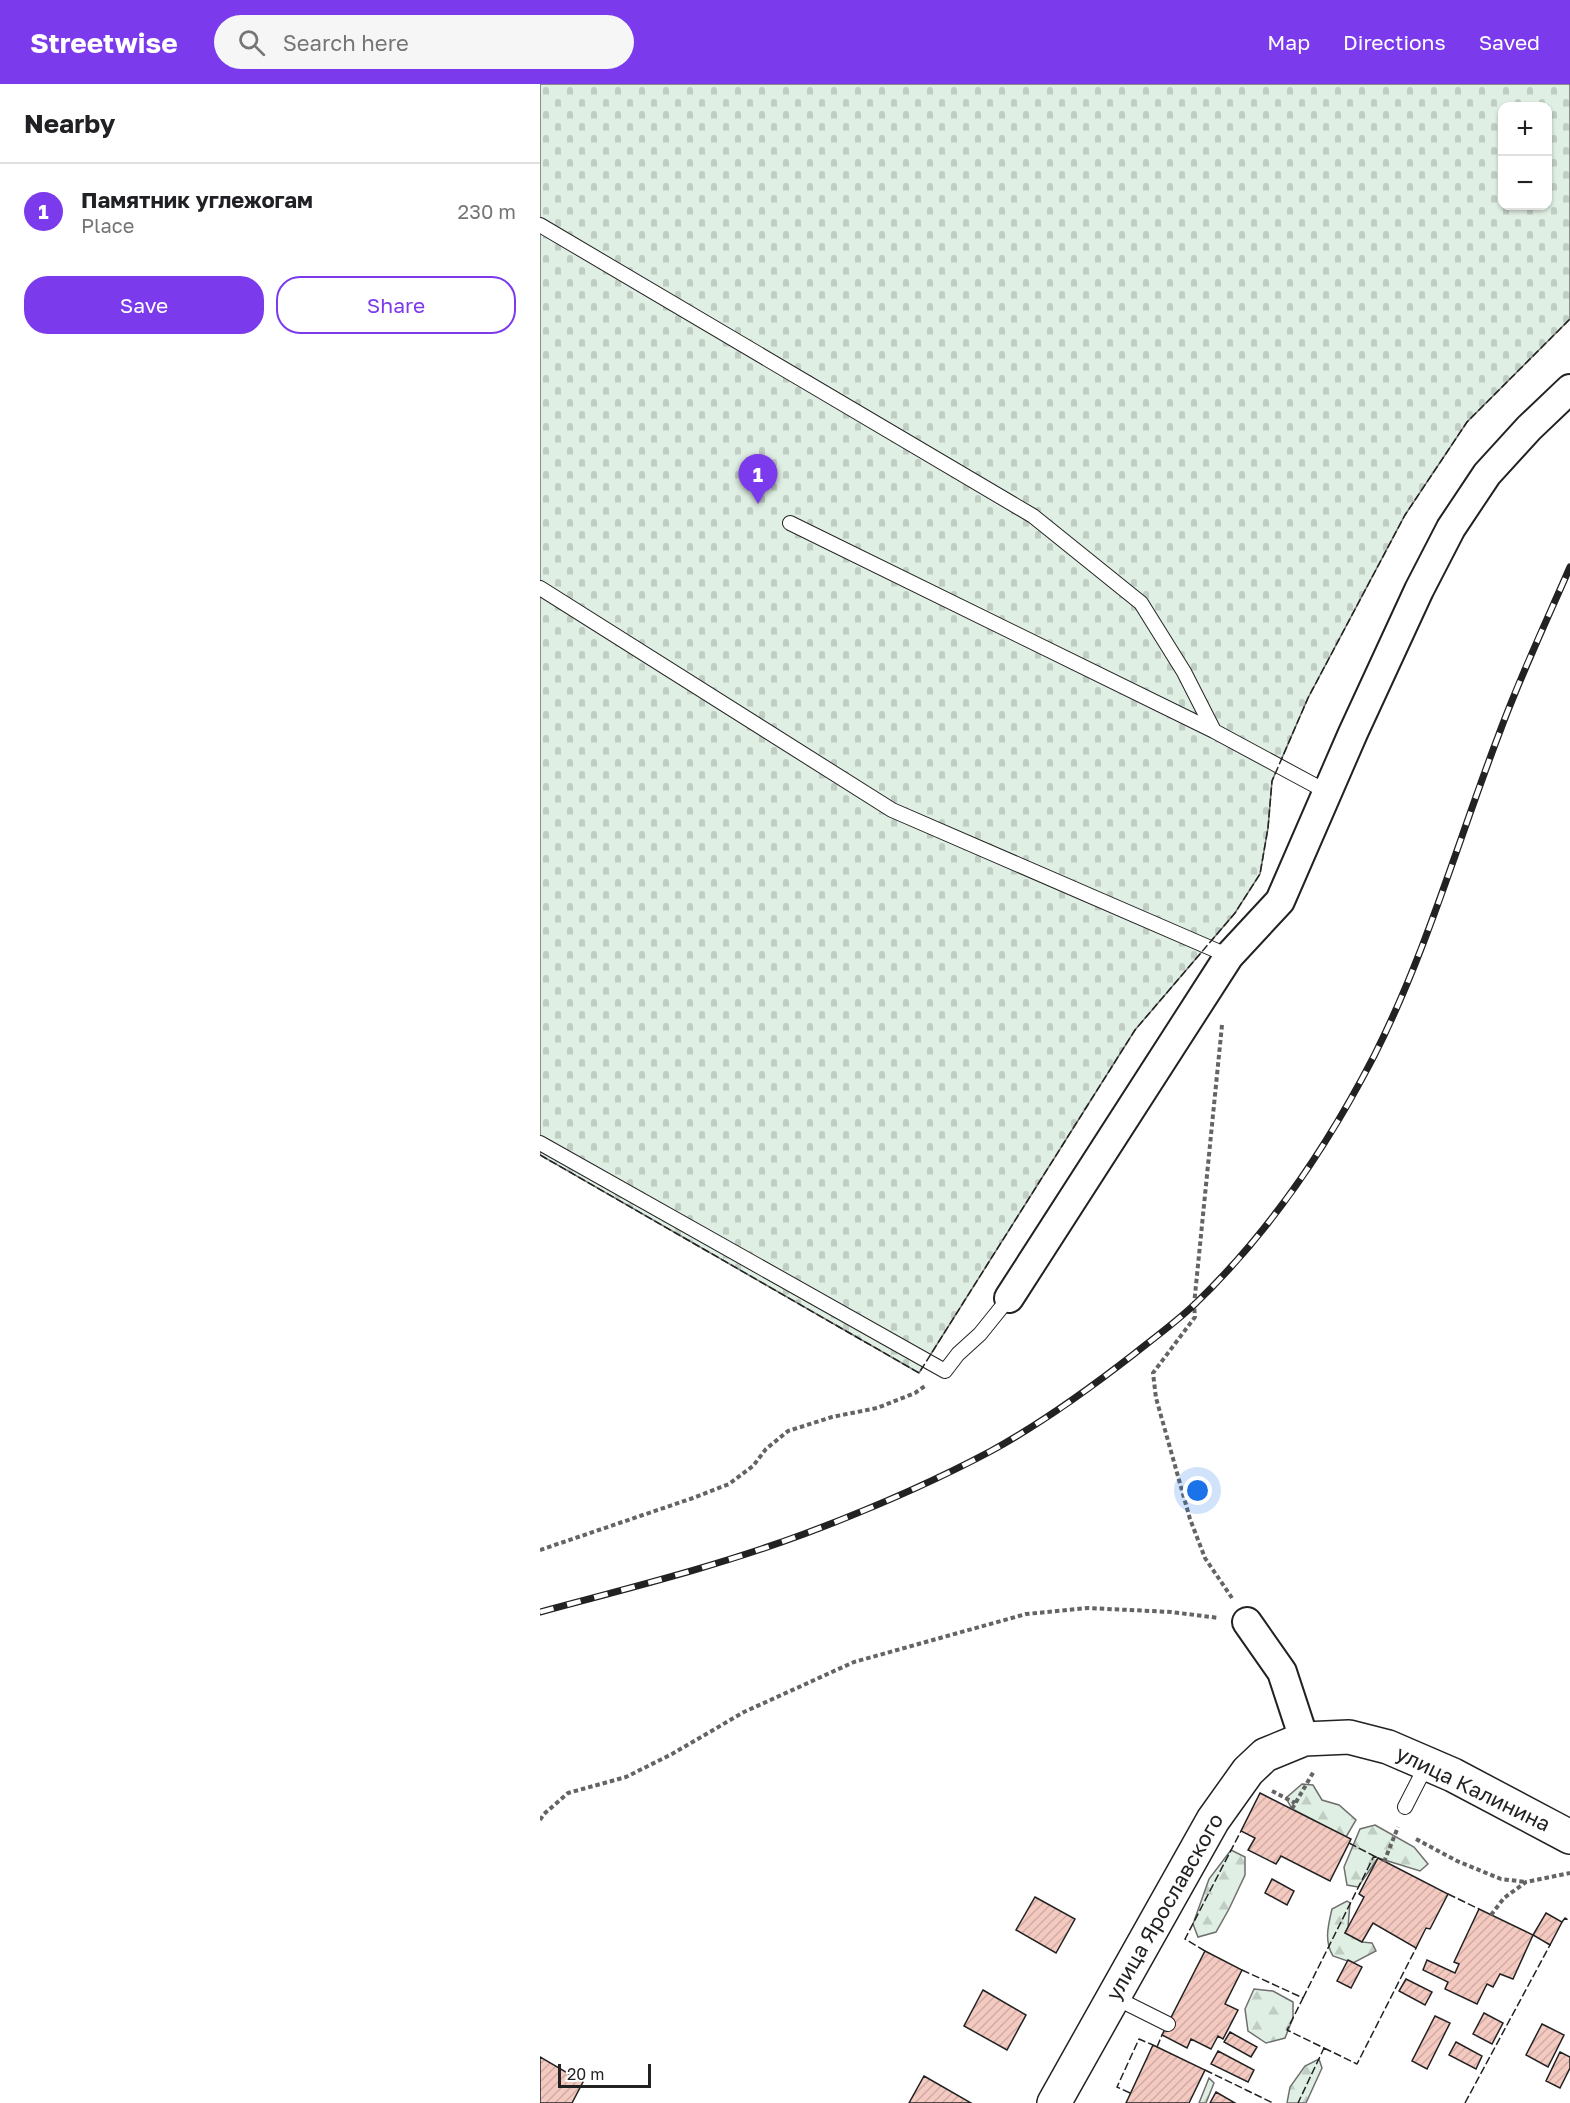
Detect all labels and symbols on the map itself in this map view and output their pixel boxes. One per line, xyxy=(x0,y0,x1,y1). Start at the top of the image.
pin: 1 xyxy=(738,454,778,504)
your location xyxy=(1183,1476,1212,1505)
street label: улица Калинина xyxy=(1392,1739,1555,1837)
street label: улица Ярославского xyxy=(1100,1808,1228,2005)
scale bar xyxy=(558,2061,651,2088)

